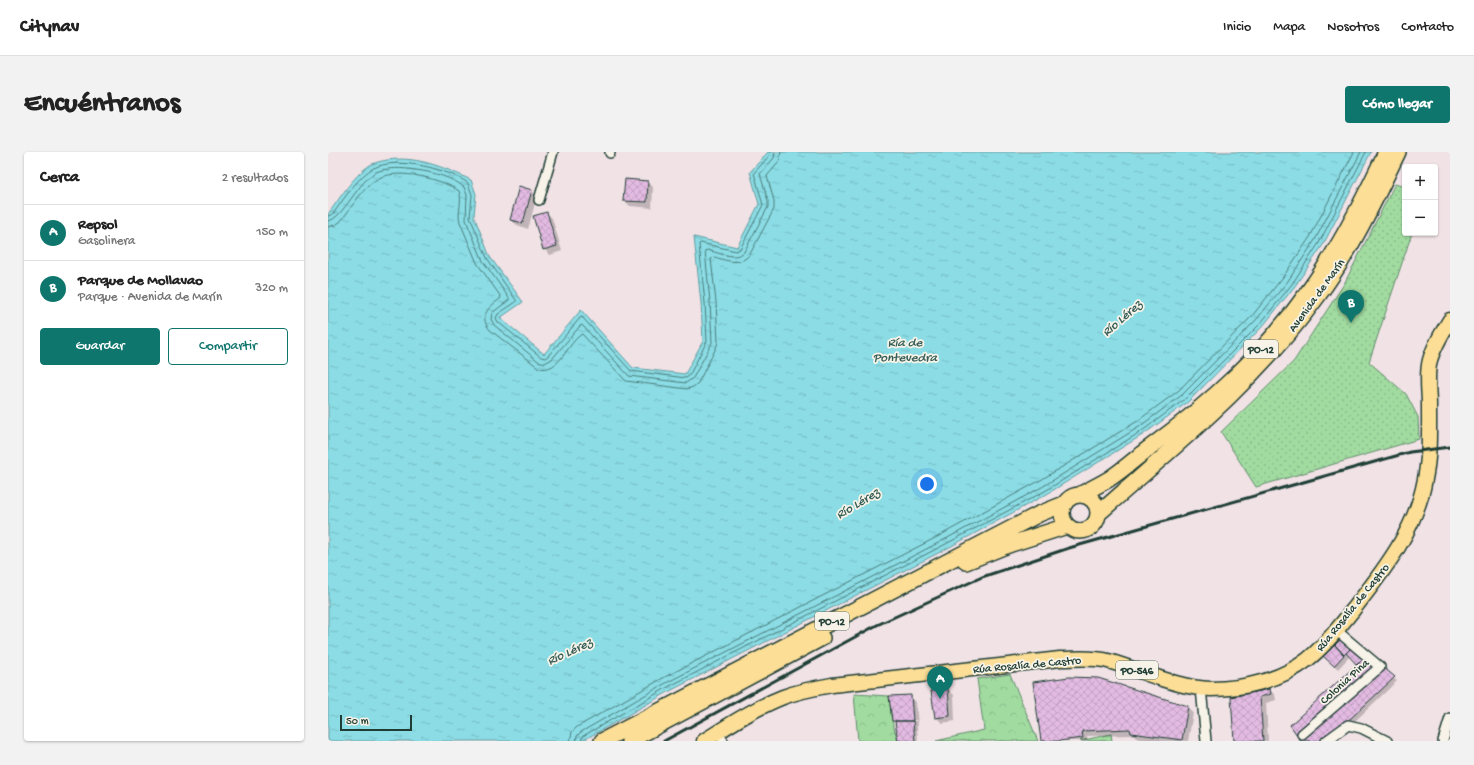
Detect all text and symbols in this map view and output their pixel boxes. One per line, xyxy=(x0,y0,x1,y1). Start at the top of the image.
text: Citynav xyxy=(20,16,79,39)
text: Inicio xyxy=(1223,19,1251,36)
text: Mapa xyxy=(1273,19,1305,36)
text: Nosotros xyxy=(1327,19,1379,36)
text: Contacto xyxy=(1401,19,1454,36)
button: Cómo llegar xyxy=(1345,86,1450,123)
text: Encuéntranos xyxy=(24,88,180,121)
map controls xyxy=(1402,164,1438,236)
button: + xyxy=(1402,164,1438,200)
text: Cerca xyxy=(40,168,79,188)
text: 2 resultados xyxy=(222,171,288,186)
button: − xyxy=(1402,200,1438,236)
text: Repsol xyxy=(78,216,118,234)
text: A xyxy=(49,225,57,240)
text: 150 m xyxy=(256,225,288,240)
text: Gasolinera xyxy=(78,234,135,249)
street label: Avenida de Marín xyxy=(1286,257,1349,335)
text: Parque de Mollavao xyxy=(78,272,203,290)
text: B xyxy=(50,281,56,296)
text: 320 m xyxy=(255,281,288,296)
text: Parque · Avenida de Marín xyxy=(78,290,222,305)
pin: B xyxy=(1338,290,1364,323)
water label: Río Lérez xyxy=(1100,297,1147,340)
button: Guardar xyxy=(40,328,160,365)
button: Compartir xyxy=(168,328,288,365)
water label: Ría de Pontevedra xyxy=(873,336,938,366)
road number: PO-12 xyxy=(1244,340,1278,358)
your location xyxy=(917,474,937,494)
water label: Río Lérez xyxy=(834,485,884,523)
street label: Rúa Rosalía de Castro xyxy=(1314,562,1393,655)
road number: PO-12 xyxy=(815,612,849,630)
water label: Río Lérez xyxy=(545,635,596,669)
street label: Rúa Rosalía de Castro xyxy=(972,654,1082,678)
street label: Colonia Pina xyxy=(1318,657,1373,708)
road number: PO-546 xyxy=(1116,661,1158,679)
pin: A xyxy=(927,666,953,699)
scale bar xyxy=(340,713,412,732)
text: 50 m xyxy=(346,716,368,728)

